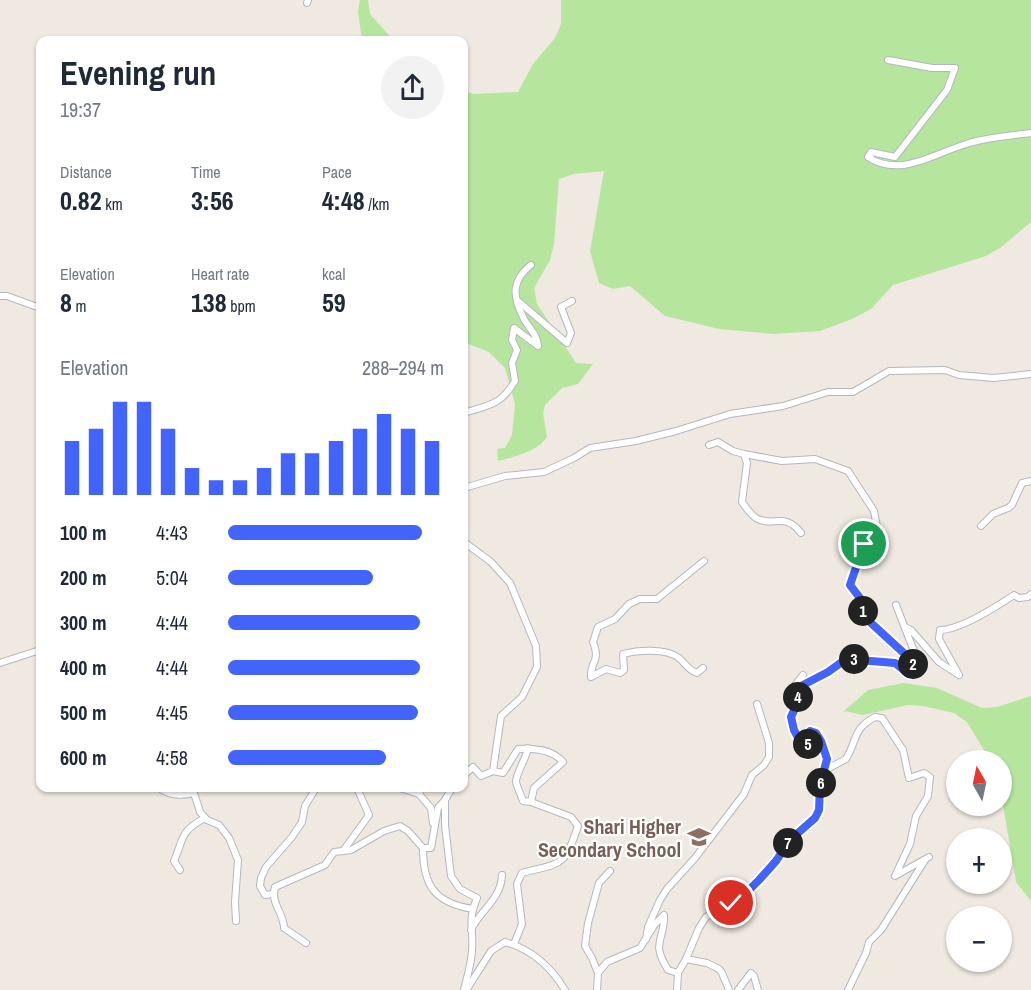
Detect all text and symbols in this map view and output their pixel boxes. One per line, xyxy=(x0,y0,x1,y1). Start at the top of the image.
text: Evening run xyxy=(60,51,216,95)
button: share xyxy=(381,56,444,119)
text: 19:37 xyxy=(60,96,101,123)
text: Distance xyxy=(60,161,112,183)
text: Time xyxy=(191,161,221,183)
text: Pace xyxy=(322,161,352,183)
text: 0.82 xyxy=(60,183,102,218)
text: 3:56 xyxy=(191,183,234,218)
text: 4:48 xyxy=(322,183,365,218)
text: km xyxy=(102,193,123,215)
text: /km xyxy=(365,193,389,215)
text: Elevation xyxy=(60,263,115,285)
text: Heart rate xyxy=(191,263,249,285)
text: kcal xyxy=(322,263,345,285)
text: 8 xyxy=(60,285,72,320)
text: 138 xyxy=(191,285,227,320)
text: 59 xyxy=(322,285,346,320)
text: m xyxy=(72,295,86,317)
text: bpm xyxy=(227,295,256,317)
text: Elevation xyxy=(60,354,128,381)
text: 288–294 m xyxy=(362,354,444,381)
pin xyxy=(838,518,889,569)
text: 100 m xyxy=(60,519,107,546)
text: 4:43 xyxy=(156,519,188,546)
icon: arrive xyxy=(847,527,880,560)
text: 200 m xyxy=(60,564,107,591)
text: 5:04 xyxy=(156,564,188,591)
pin: 1 xyxy=(848,596,878,626)
text: 1 xyxy=(859,600,867,622)
text: 300 m xyxy=(60,609,107,636)
text: 4:44 xyxy=(156,609,188,636)
pin: 3 xyxy=(839,644,869,674)
text: 3 xyxy=(850,648,858,670)
pin: 2 xyxy=(898,649,928,679)
text: 2 xyxy=(909,653,917,675)
text: 400 m xyxy=(60,654,107,681)
text: 4:44 xyxy=(156,654,188,681)
pin: 4 xyxy=(783,682,813,712)
text: 4 xyxy=(794,686,802,708)
text: 500 m xyxy=(60,699,107,726)
text: 4:45 xyxy=(156,699,188,726)
pin: 5 xyxy=(793,729,823,759)
text: 5 xyxy=(804,733,812,755)
text: 600 m xyxy=(60,744,107,771)
text: 4:58 xyxy=(156,744,188,771)
north arrow xyxy=(946,750,1012,816)
map controls xyxy=(946,750,1012,972)
pin: 6 xyxy=(806,768,836,798)
text: 6 xyxy=(817,772,825,794)
place label: Shari Higher Secondary School xyxy=(538,813,682,863)
school or university icon: Shari Higher Secondary School xyxy=(686,824,712,850)
pin: 7 xyxy=(773,828,803,858)
button: + xyxy=(946,828,1012,894)
text: 7 xyxy=(784,832,792,854)
pin xyxy=(705,877,756,928)
icon: check xyxy=(714,886,747,919)
button: − xyxy=(946,906,1012,972)

